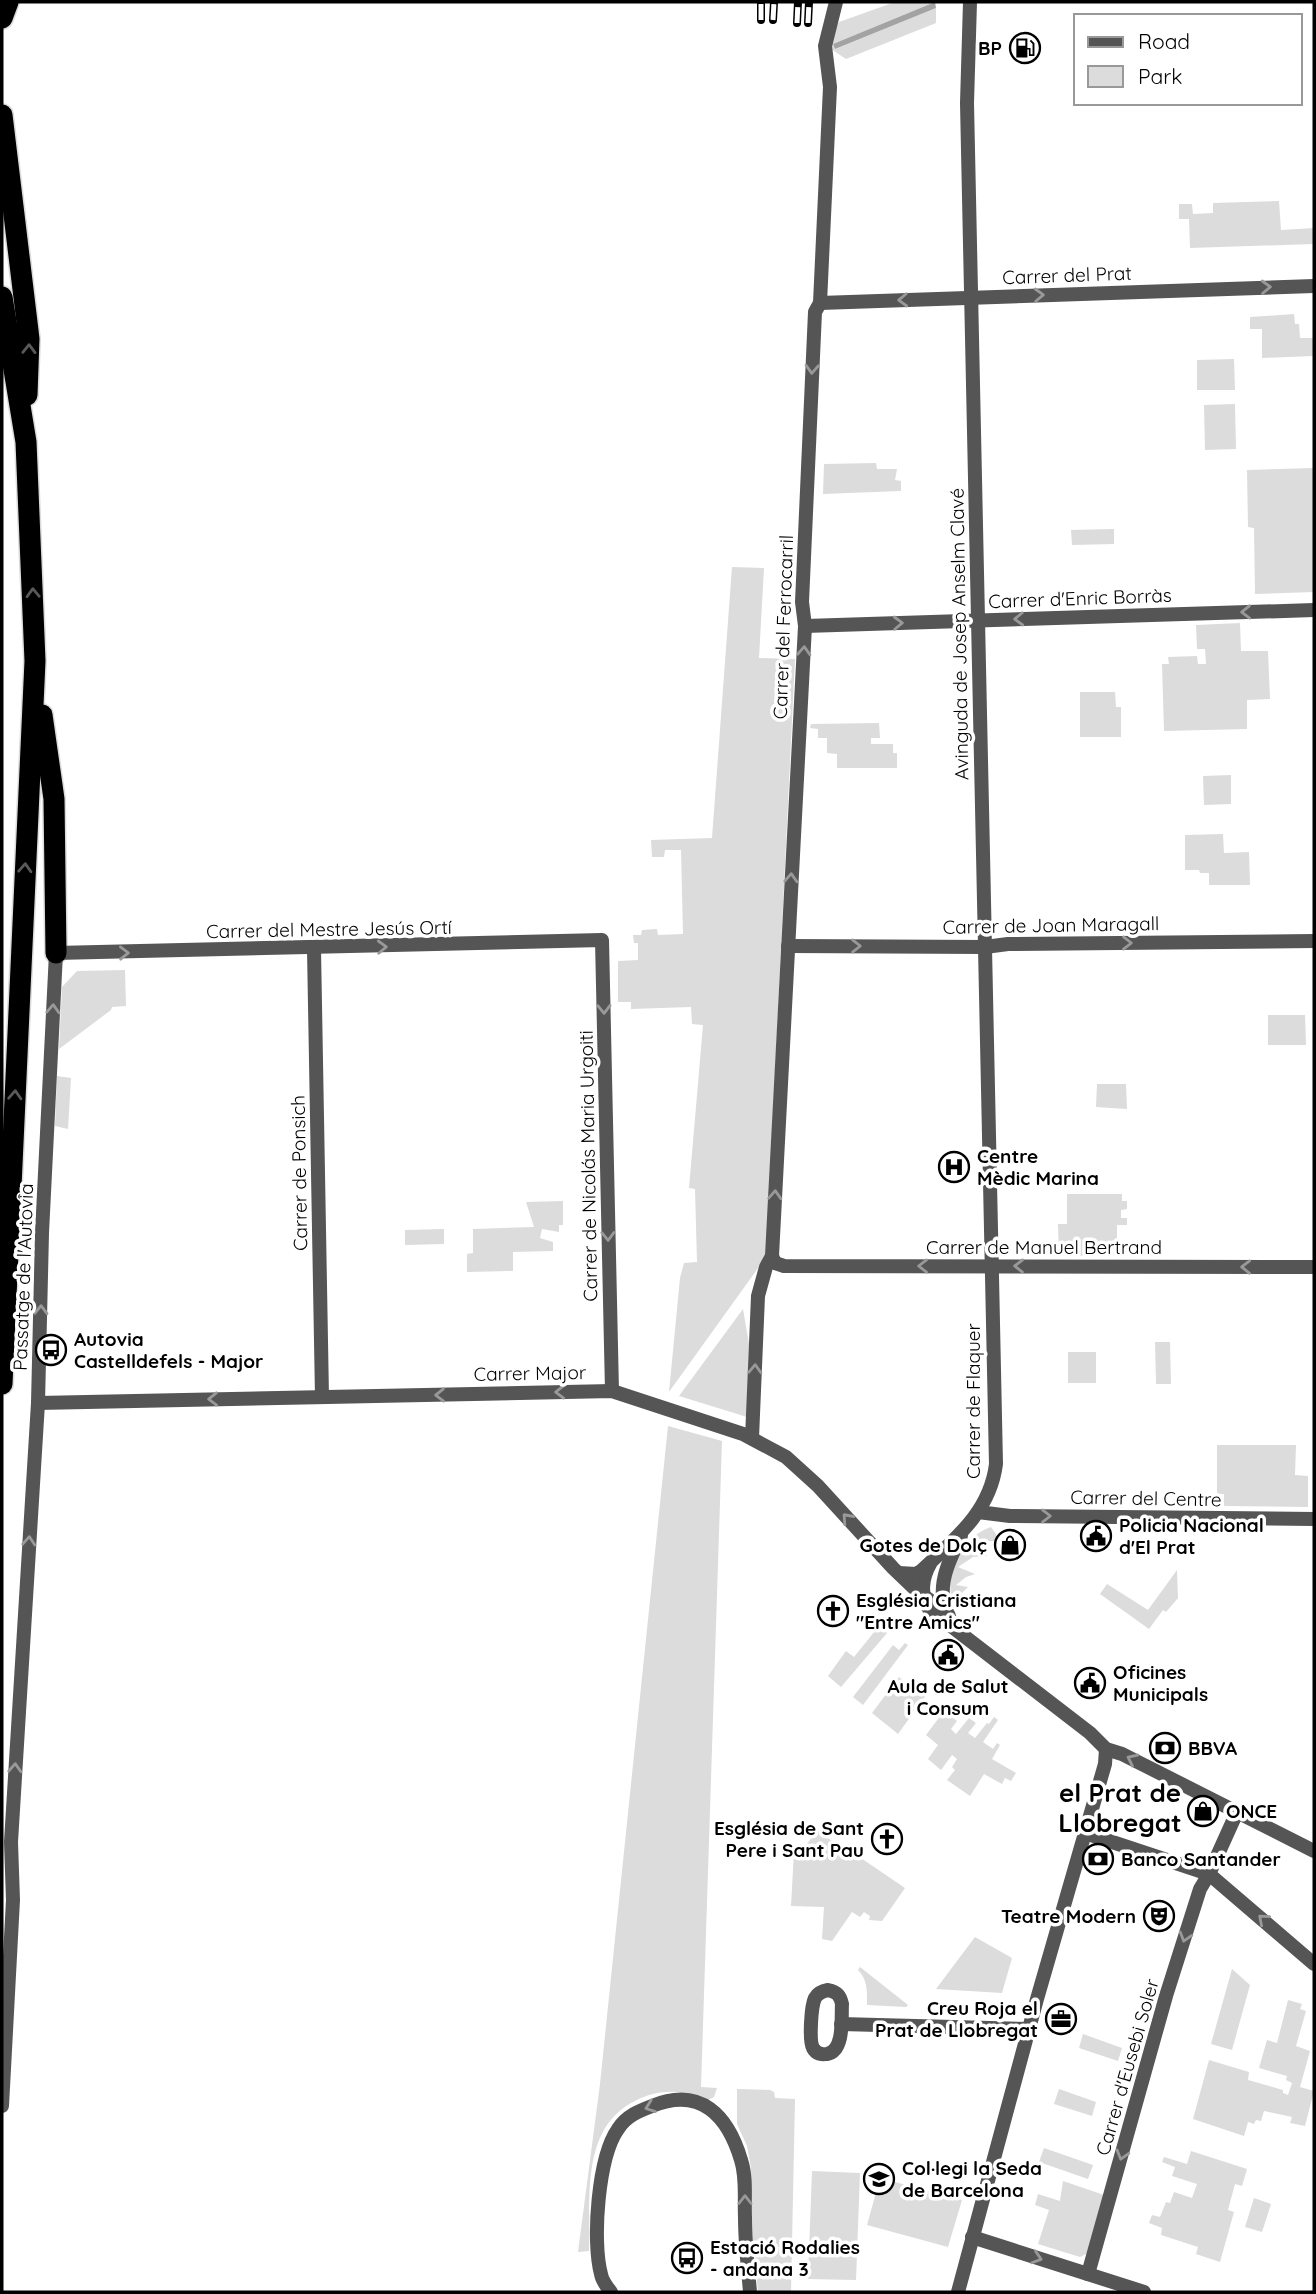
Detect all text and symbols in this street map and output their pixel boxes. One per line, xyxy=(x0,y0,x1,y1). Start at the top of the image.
legend xyxy=(1074,14,1302,105)
text: Road xyxy=(1138,28,1190,54)
fuel station icon: BP xyxy=(1008,31,1042,65)
place label: BP xyxy=(978,36,1002,60)
text: Park xyxy=(1138,63,1182,89)
street label: Carrer del Prat xyxy=(1002,261,1132,289)
one-way arrow xyxy=(1261,280,1272,295)
one-way arrow xyxy=(1034,287,1045,302)
one-way arrow xyxy=(897,293,908,308)
one-way arrow xyxy=(21,344,37,354)
one-way arrow xyxy=(805,364,820,375)
street label: Avinguda de Josep Anselm Clavé xyxy=(944,488,974,780)
street label: Carrer del Ferrocarril xyxy=(768,534,798,720)
street label: Carrer d'Enric Borràs xyxy=(988,583,1172,613)
one-way arrow xyxy=(25,587,41,598)
one-way arrow xyxy=(1240,604,1251,620)
one-way arrow xyxy=(1013,612,1024,627)
one-way arrow xyxy=(892,616,903,631)
one-way arrow xyxy=(796,645,811,656)
one-way arrow xyxy=(18,862,33,873)
one-way arrow xyxy=(784,872,799,883)
street label: Carrer de Joan Maragall xyxy=(942,911,1160,939)
street label: Carrer del Mestre Jesús Ortí xyxy=(206,915,453,943)
one-way arrow xyxy=(1122,935,1133,951)
one-way arrow xyxy=(851,938,862,954)
one-way arrow xyxy=(377,939,388,954)
one-way arrow xyxy=(119,945,130,960)
one-way arrow xyxy=(596,1003,611,1014)
one-way arrow xyxy=(46,1004,61,1015)
street label: Carrer de Nicolás Maria Urgoiti xyxy=(574,1030,602,1302)
one-way arrow xyxy=(7,1090,22,1101)
street label: Carrer de Ponsich xyxy=(286,1095,312,1251)
place label: Centre Mèdic Marina xyxy=(977,1144,1099,1190)
hospital icon: Centre Mèdic Marina xyxy=(937,1150,971,1184)
street label: Passatge de l'Autovia xyxy=(8,1183,38,1371)
one-way arrow xyxy=(767,1189,782,1200)
one-way arrow xyxy=(601,1231,616,1242)
street label: Carrer de Manuel Bertrand xyxy=(926,1235,1162,1259)
one-way arrow xyxy=(918,1258,928,1274)
one-way arrow xyxy=(1013,1258,1023,1274)
one-way arrow xyxy=(1240,1259,1251,1274)
one-way arrow xyxy=(33,1304,49,1315)
street label: Carrer de Flaquer xyxy=(961,1322,985,1479)
place label: Autovia Castelldefels - Major xyxy=(74,1327,263,1373)
bus stop icon: Autovia Castelldefels - Major xyxy=(34,1333,68,1367)
street label: Carrer Major xyxy=(474,1360,587,1386)
one-way arrow xyxy=(747,1364,762,1375)
one-way arrow xyxy=(554,1384,565,1400)
one-way arrow xyxy=(435,1387,446,1402)
one-way arrow xyxy=(207,1391,218,1407)
street label: Carrer del Centre xyxy=(1070,1485,1222,1511)
one-way arrow xyxy=(1041,1508,1052,1524)
one-way arrow xyxy=(843,1513,855,1526)
place label: Policia Nacional d'El Prat xyxy=(1119,1513,1264,1559)
public building icon: Policia Nacional d'El Prat xyxy=(1079,1519,1113,1553)
shop icon: Gotes de Dolç xyxy=(993,1528,1027,1562)
place label: Gotes de Dolç xyxy=(859,1533,987,1557)
one-way arrow xyxy=(21,1536,36,1547)
place label: Església Cristiana "Entre Amics" xyxy=(856,1588,1016,1634)
church icon: Església Cristiana "Entre Amics" xyxy=(816,1594,850,1628)
public building icon: Aula de Salut i Consum xyxy=(931,1638,965,1672)
place label: Oficines Municipals xyxy=(1113,1660,1208,1706)
public building icon: Oficines Municipals xyxy=(1073,1666,1107,1700)
place label: Aula de Salut i Consum xyxy=(887,1674,1009,1720)
bank icon: BBVA xyxy=(1148,1731,1182,1765)
place label: BBVA xyxy=(1188,1736,1237,1760)
one-way arrow xyxy=(1127,1754,1139,1768)
one-way arrow xyxy=(7,1763,22,1774)
district label: el Prat de Llobregat xyxy=(1058,1776,1182,1839)
shop icon: ONCE xyxy=(1186,1794,1220,1828)
place label: ONCE xyxy=(1226,1799,1277,1823)
place label: Església de Sant Pere i Sant Pau xyxy=(714,1816,864,1862)
church icon: Església de Sant Pere i Sant Pau xyxy=(870,1822,904,1856)
bank icon: Banco Santander xyxy=(1081,1842,1115,1876)
place label: Banco Santander xyxy=(1121,1847,1281,1871)
theatre icon: Teatre Modern xyxy=(1142,1899,1176,1933)
place label: Teatre Modern xyxy=(1001,1904,1136,1928)
one-way arrow xyxy=(1258,1915,1271,1927)
one-way arrow xyxy=(1178,1931,1193,1943)
street label: Carrer d'Eusebi Soler xyxy=(1090,1975,1164,2158)
place label: Creu Roja el Prat de Llobregat xyxy=(875,1996,1038,2042)
office icon: Creu Roja el Prat de Llobregat xyxy=(1044,2002,1078,2036)
one-way arrow xyxy=(644,2099,656,2113)
one-way arrow xyxy=(1115,2149,1130,2161)
place label: Col·legi la Seda de Barcelona xyxy=(902,2156,1042,2202)
school or university icon: Col·legi la Seda de Barcelona xyxy=(862,2162,896,2196)
one-way arrow xyxy=(737,2194,753,2204)
place label: Estació Rodalies - andana 3 xyxy=(710,2235,860,2281)
bus stop icon: Estació Rodalies - andana 3 xyxy=(670,2241,704,2275)
one-way arrow xyxy=(1031,2250,1043,2264)

